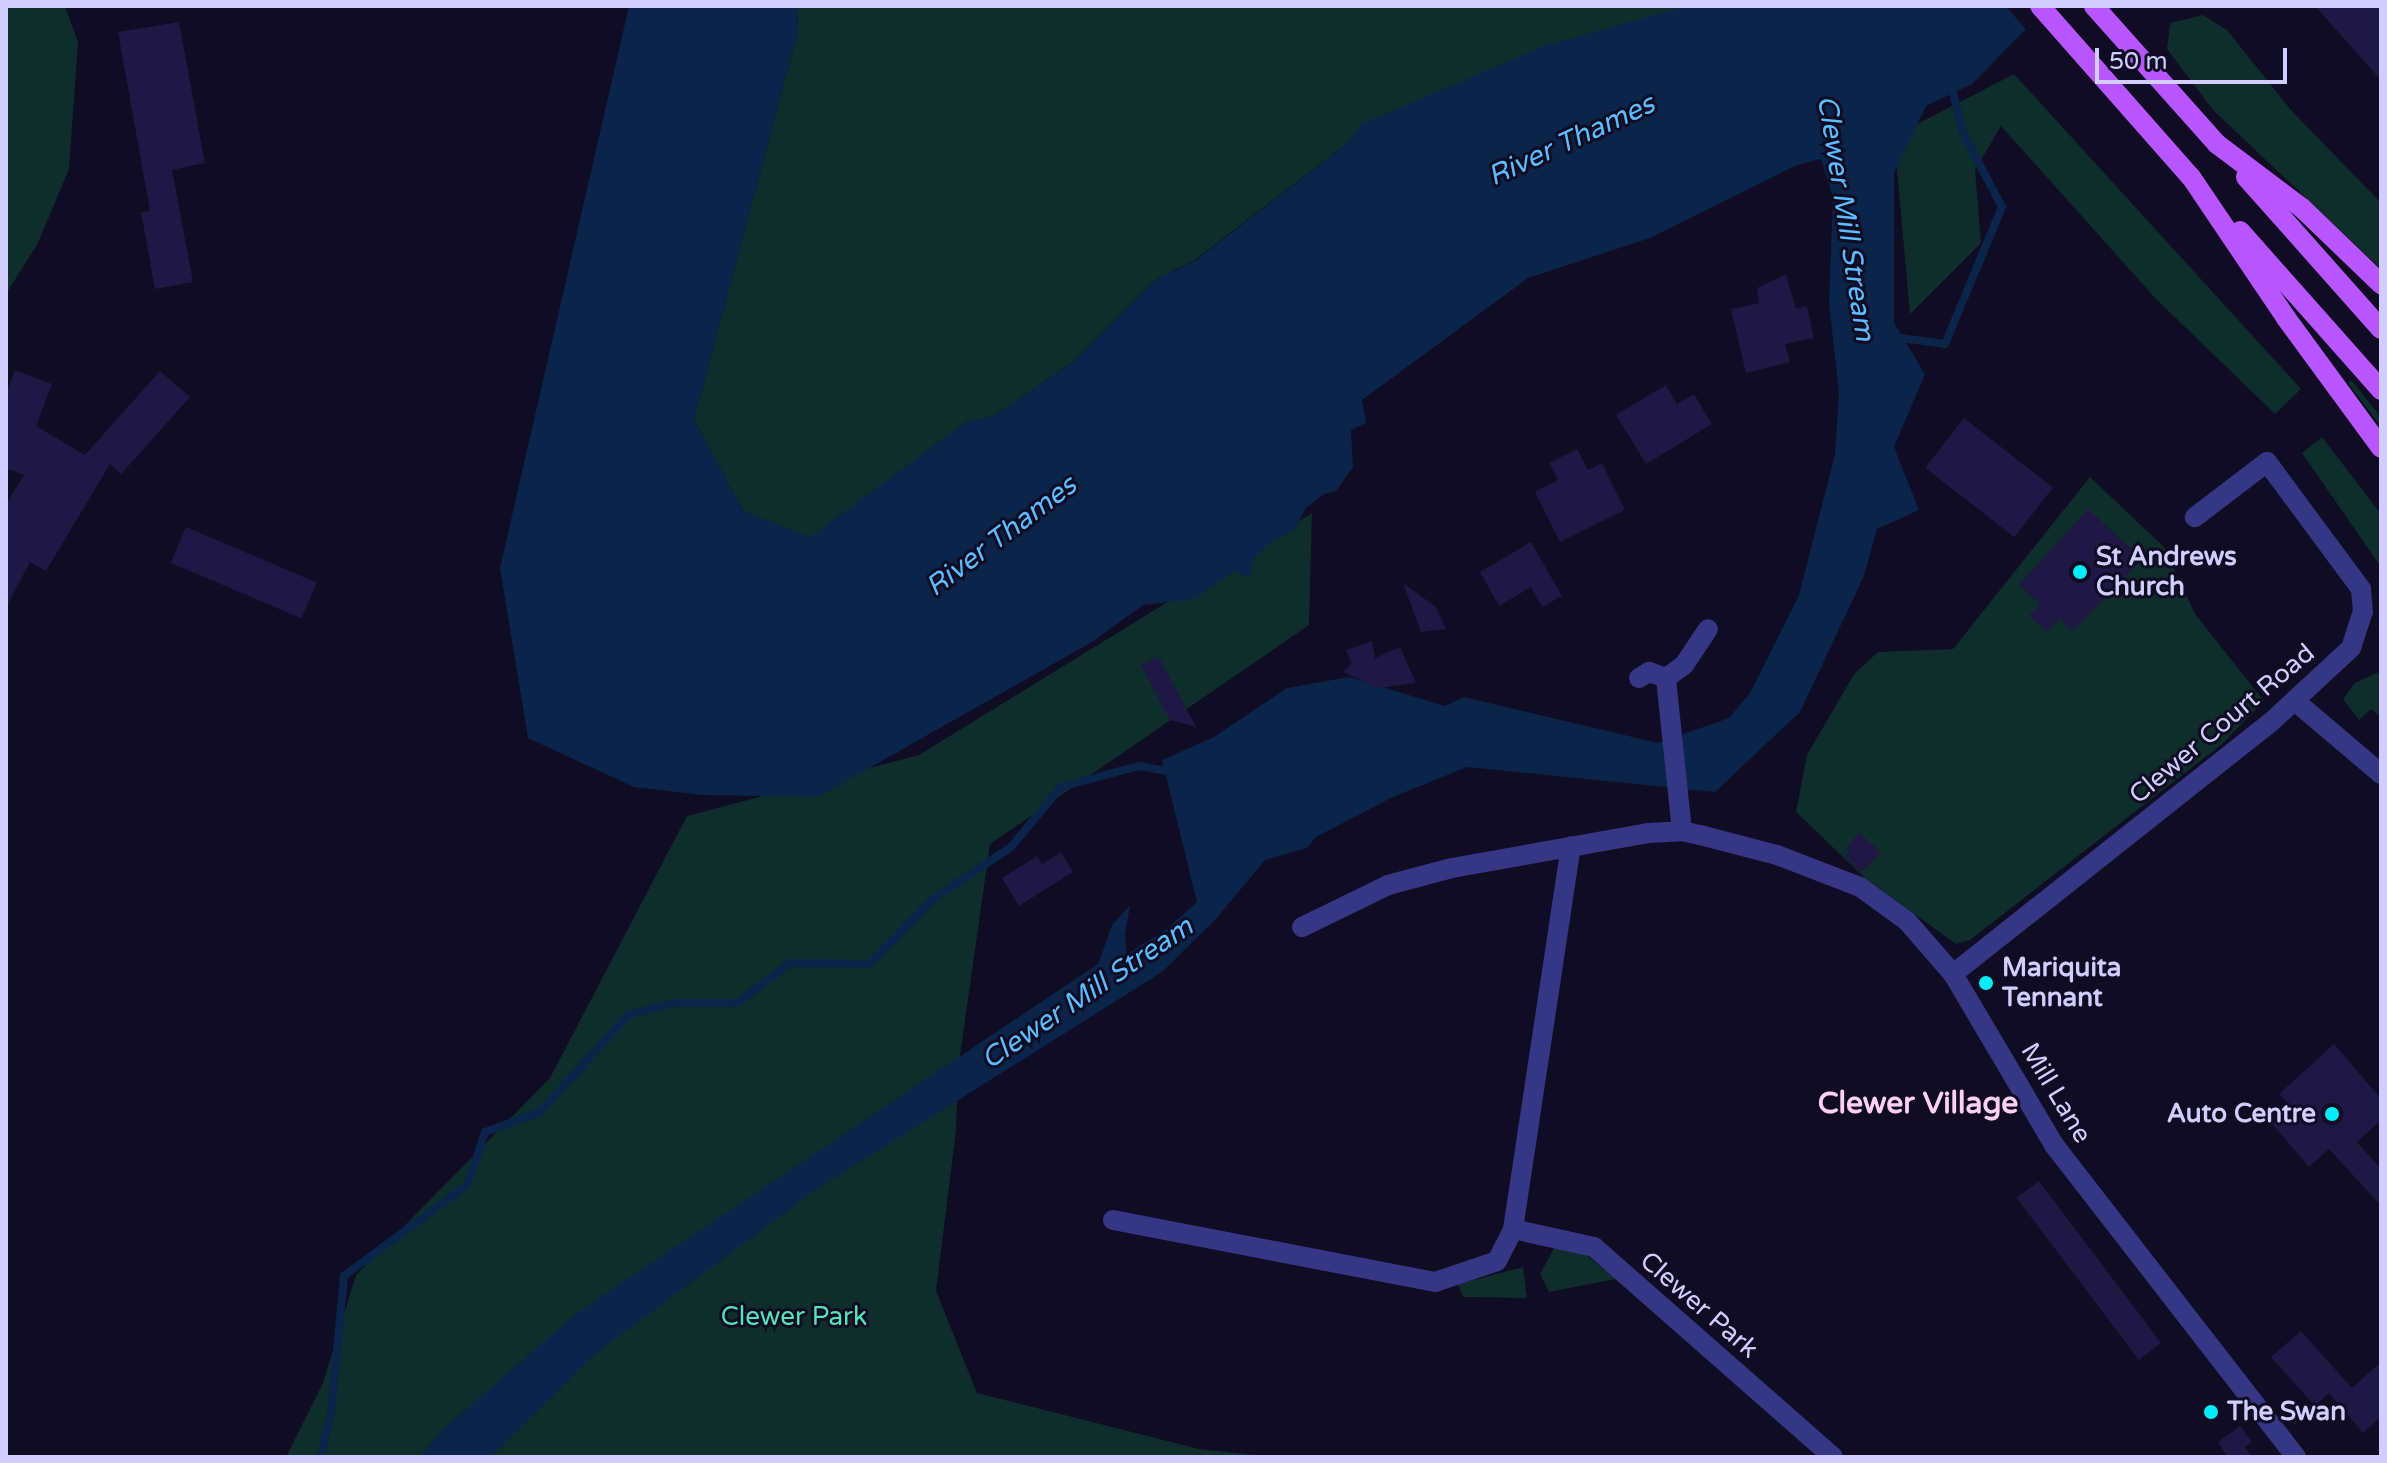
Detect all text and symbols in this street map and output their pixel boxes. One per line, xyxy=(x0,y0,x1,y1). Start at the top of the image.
scale bar xyxy=(2099,32,2291,82)
text: 50 m xyxy=(2109,47,2167,76)
water label: River Thames xyxy=(1482,87,1660,193)
water label: Clewer Mill Stream xyxy=(1810,93,1882,343)
water label: River Thames xyxy=(919,468,1083,604)
place label: St Andrews Church xyxy=(2096,541,2237,602)
marker: St Andrews Church xyxy=(2071,563,2089,581)
street label: Clewer Court Road xyxy=(2123,637,2321,811)
water label: Clewer Mill Stream xyxy=(975,910,1199,1076)
place label: Mariquita Tennant xyxy=(2002,952,2121,1014)
marker: Mariquita Tennant xyxy=(1977,974,1995,992)
street label: Mill Lane xyxy=(2014,1037,2098,1149)
district label: Clewer Village xyxy=(1818,1086,2018,1122)
place label: Auto Centre xyxy=(2167,1098,2316,1130)
marker: Auto Centre xyxy=(2323,1105,2341,1123)
street label: Clewer Park xyxy=(1633,1245,1765,1365)
park label: Clewer Park xyxy=(721,1301,867,1333)
place label: The Swan xyxy=(2227,1396,2346,1428)
marker: The Swan xyxy=(2202,1403,2220,1421)

